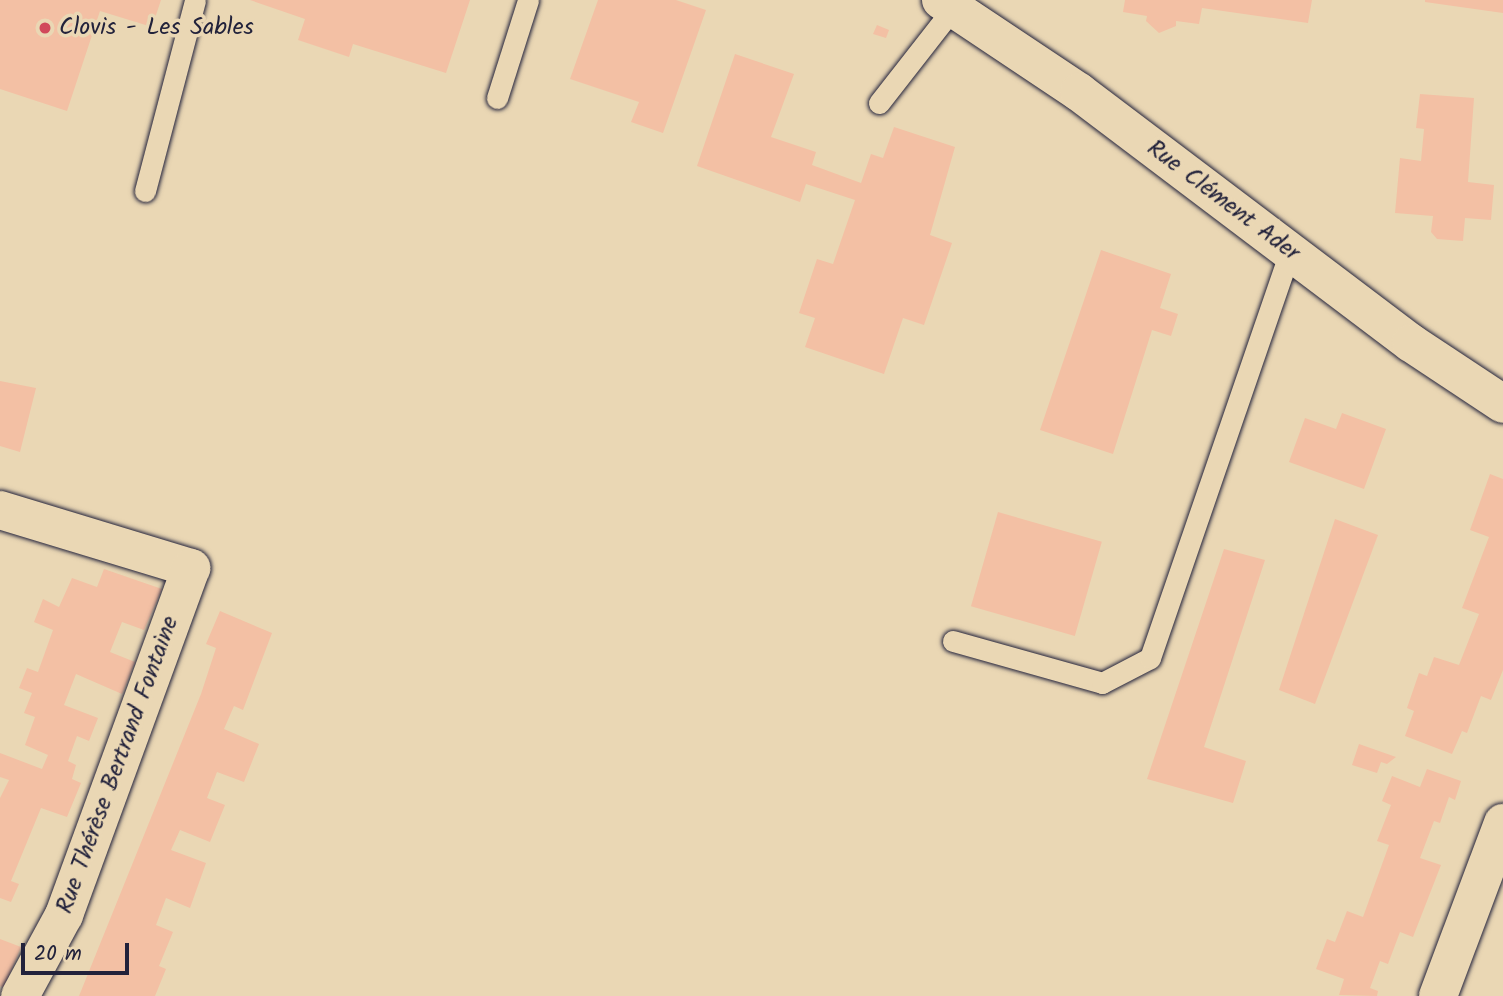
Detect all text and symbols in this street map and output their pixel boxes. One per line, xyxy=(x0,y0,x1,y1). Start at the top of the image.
place label: Clovis - Les Sables xyxy=(59,14,254,42)
marker: Clovis - Les Sables xyxy=(37,20,53,36)
street label: Rue Clément Ader xyxy=(1141,134,1305,268)
street label: Rue Thérèse Bertrand Fontaine xyxy=(51,612,185,918)
scale bar xyxy=(24,930,133,974)
text: 20 m xyxy=(34,938,82,971)

